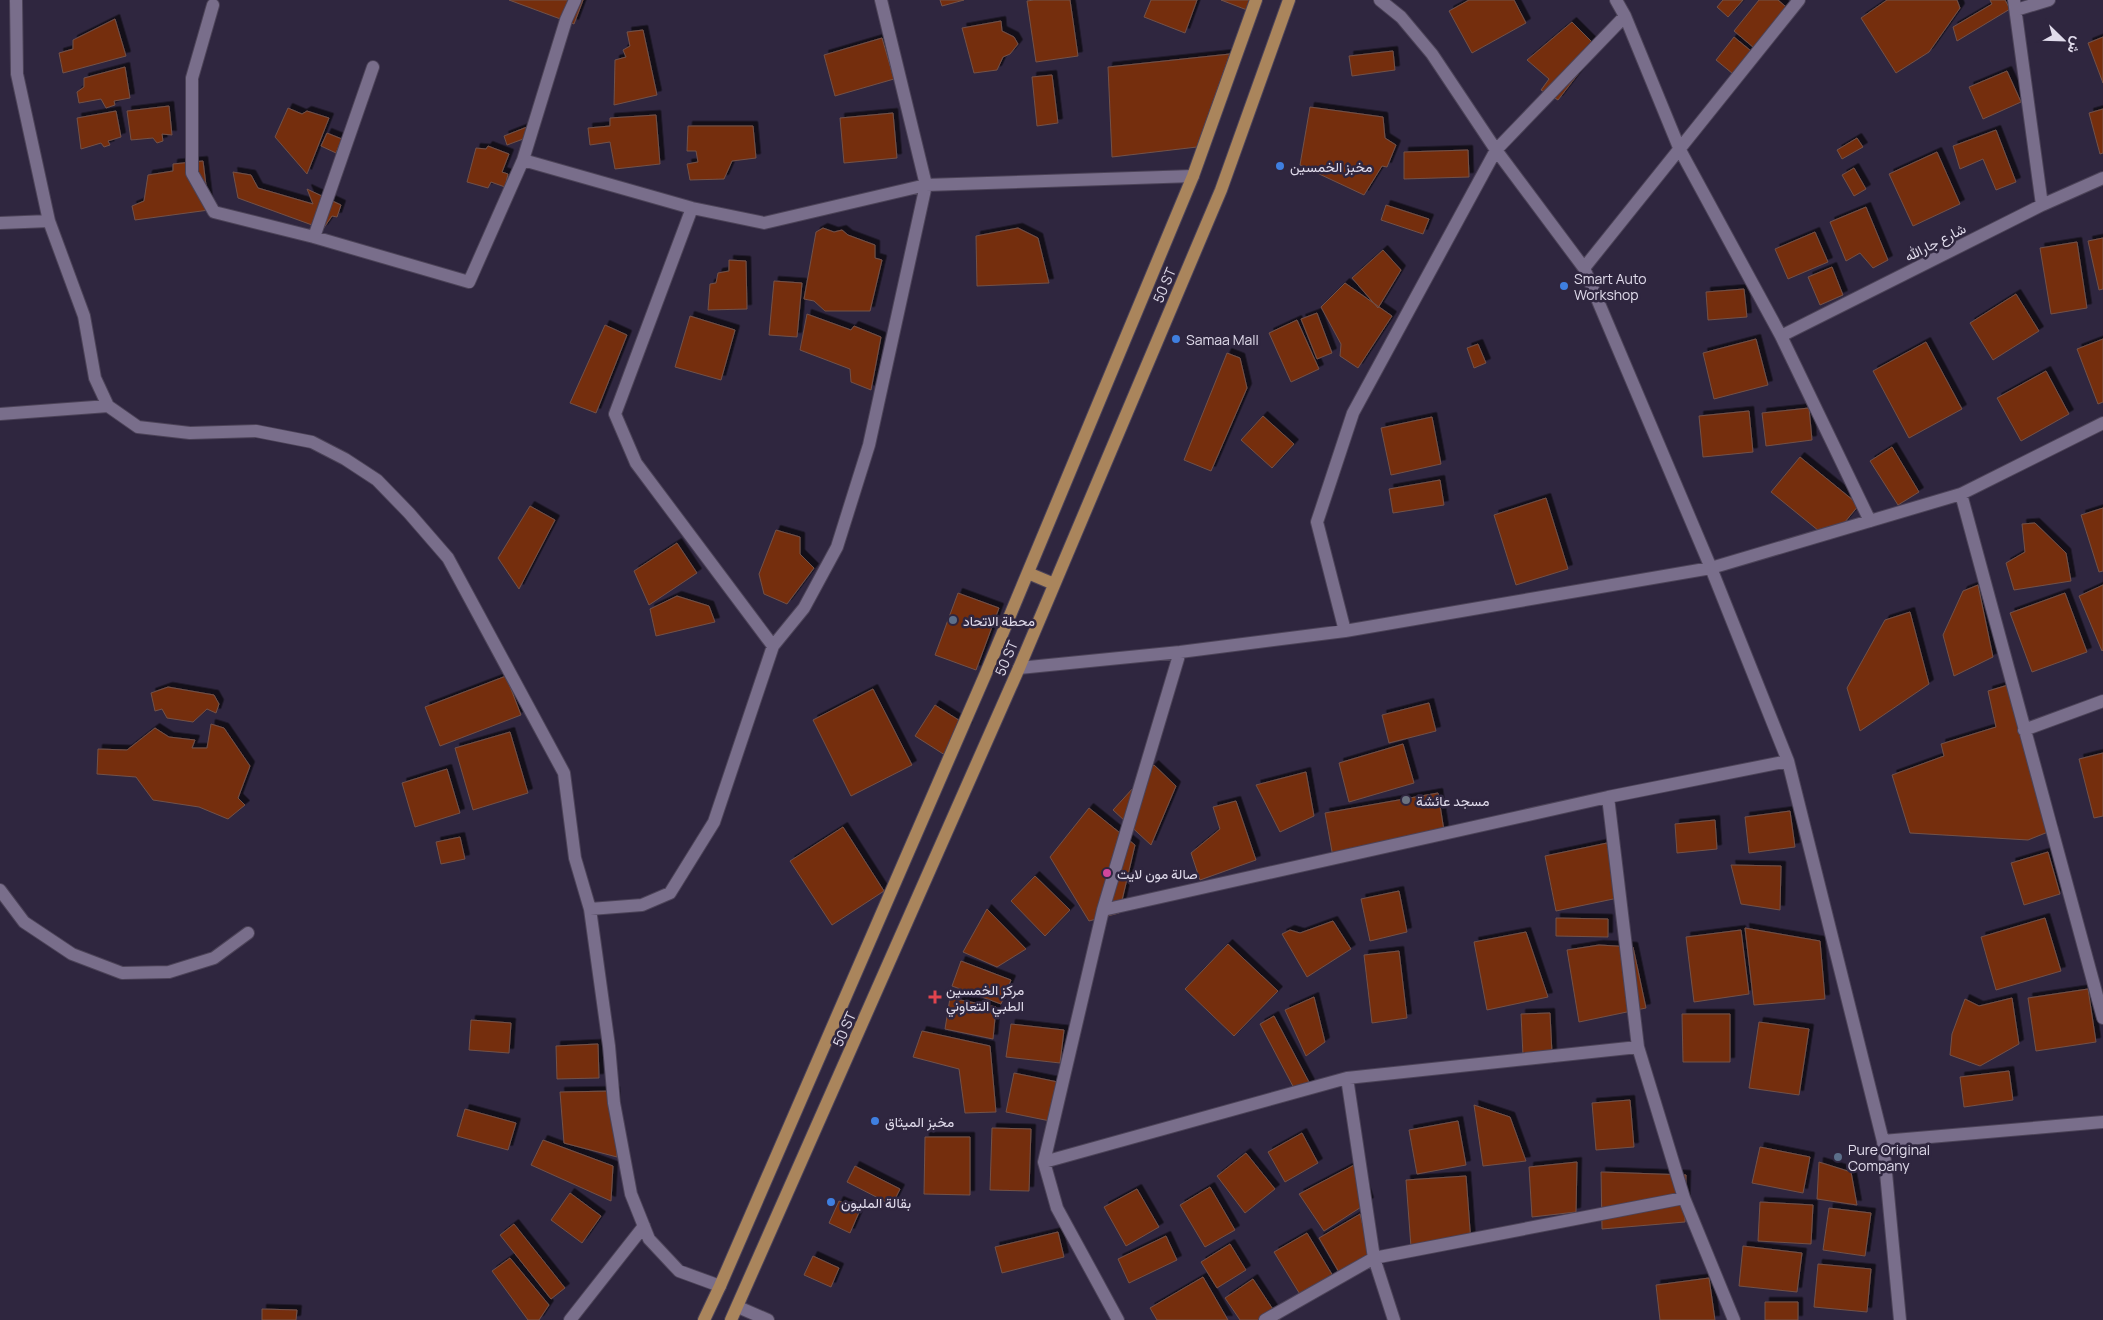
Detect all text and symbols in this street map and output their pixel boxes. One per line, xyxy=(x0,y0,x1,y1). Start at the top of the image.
north arrow xyxy=(2038,15,2088,65)
text: ش xyxy=(2063,34,2087,57)
place label: مخبز الخمسين xyxy=(1290,157,1372,176)
marker: مخبز الخمسين xyxy=(1274,160,1286,172)
street label: شارع جارالله xyxy=(1901,218,1970,267)
street label: 50 ST xyxy=(1148,264,1180,305)
place label: Smart Auto Workshop xyxy=(1574,269,1647,304)
marker: Smart Auto Workshop xyxy=(1558,280,1570,292)
place label: Samaa Mall xyxy=(1186,330,1259,349)
marker: Samaa Mall xyxy=(1170,333,1182,345)
place label: محطة الاتحاد xyxy=(963,611,1035,630)
marker: محطة الاتحاد xyxy=(947,614,959,626)
street label: 50 ST xyxy=(990,637,1022,678)
place label: مسجد عائشة xyxy=(1416,791,1489,810)
marker: مسجد عائشة xyxy=(1400,794,1412,806)
place label: صالة مون لايت xyxy=(1117,864,1198,883)
marker: صالة مون لايت xyxy=(1101,867,1113,879)
place label: مركز الخمسين الطبي التعاوني xyxy=(946,980,1024,1018)
marker: مركز الخمسين الطبي التعاوني xyxy=(928,990,942,1004)
street label: 50 ST xyxy=(828,1008,860,1050)
place label: مخبز الميثاق xyxy=(885,1112,954,1131)
marker: مخبز الميثاق xyxy=(869,1115,881,1127)
place label: Pure Original Company xyxy=(1848,1140,1930,1175)
marker: Pure Original Company xyxy=(1832,1151,1844,1163)
place label: بقالة المليون xyxy=(841,1193,911,1212)
marker: بقالة المليون xyxy=(825,1196,837,1208)

